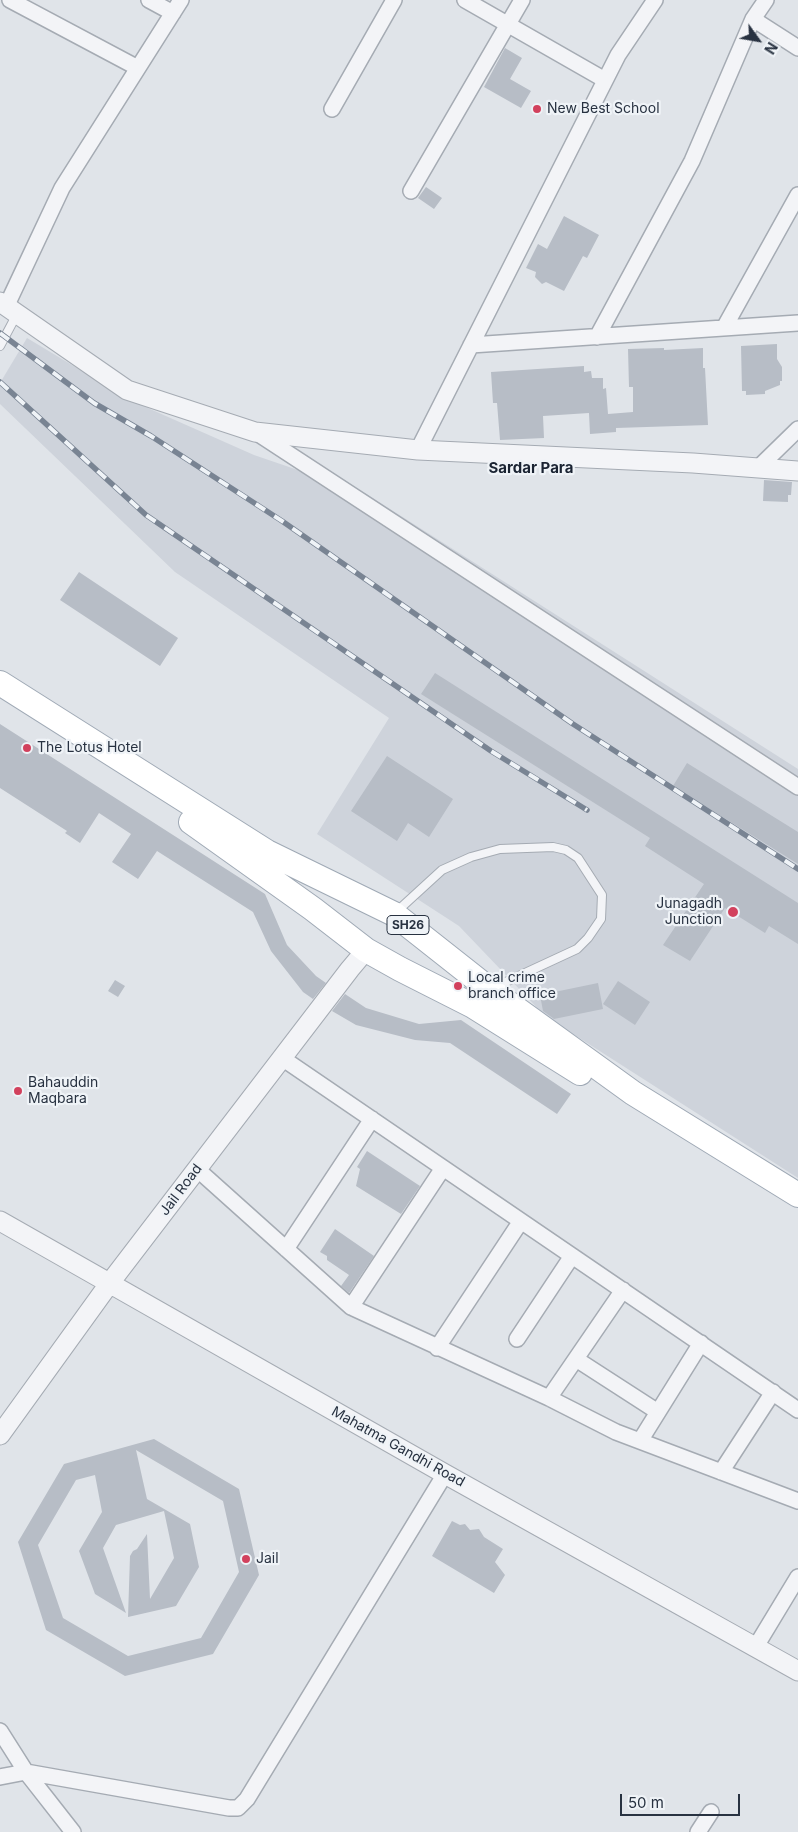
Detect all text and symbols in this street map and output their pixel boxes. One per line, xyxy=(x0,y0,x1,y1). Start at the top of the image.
north arrow xyxy=(733,15,783,65)
text: N xyxy=(761,39,781,57)
place label: New Best School xyxy=(547,101,660,117)
marker: New Best School xyxy=(531,103,543,115)
district label: Sardar Para xyxy=(489,459,573,477)
place label: The Lotus Hotel xyxy=(37,740,142,756)
marker: The Lotus Hotel xyxy=(21,742,33,754)
place label: Junagadh Junction xyxy=(656,896,722,929)
marker: Junagadh Junction xyxy=(726,905,740,919)
road number: SH26 xyxy=(387,916,429,934)
place label: Local crime branch office xyxy=(468,970,556,1002)
marker: Local crime branch office xyxy=(452,980,464,992)
place label: Bahauddin Maqbara xyxy=(28,1075,98,1108)
marker: Bahauddin Maqbara xyxy=(12,1085,24,1097)
street label: Jail Road xyxy=(156,1161,206,1219)
street label: Mahatma Gandhi Road xyxy=(328,1403,468,1491)
place label: Jail xyxy=(256,1551,279,1567)
marker: Jail xyxy=(240,1553,252,1565)
scale bar xyxy=(623,1784,743,1816)
text: 50 m xyxy=(628,1793,664,1812)

